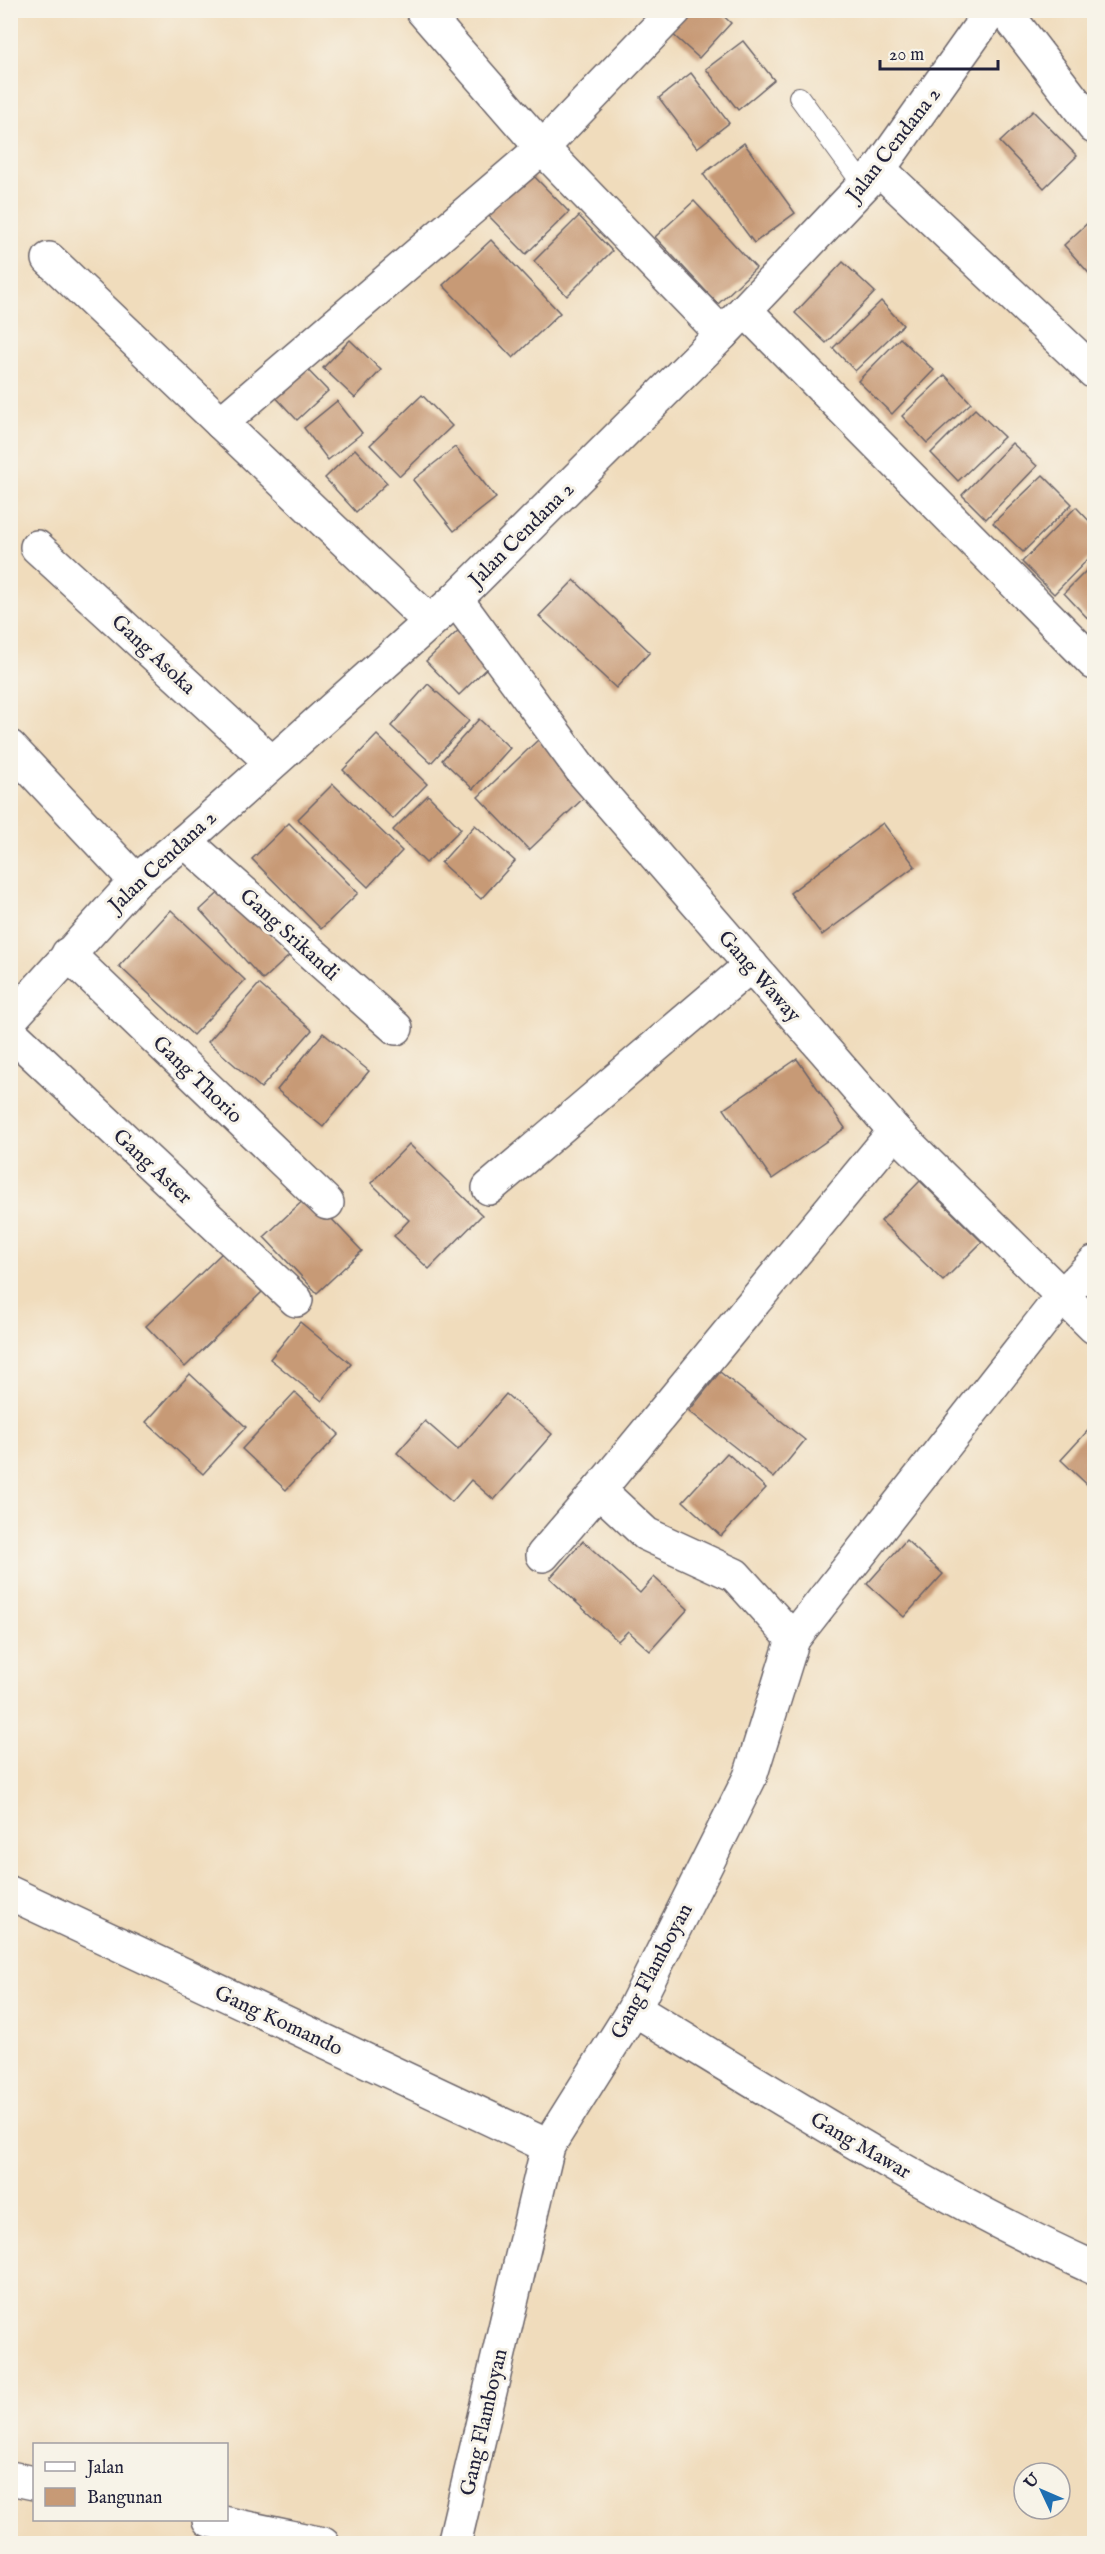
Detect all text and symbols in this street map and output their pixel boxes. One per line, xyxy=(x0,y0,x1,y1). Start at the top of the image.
scale bar xyxy=(880,33,998,71)
text: 20 m xyxy=(889,44,924,67)
street label: Jalan Cendana 2 xyxy=(840,82,948,209)
street label: Jalan Cendana 2 xyxy=(462,476,581,595)
street label: Gang Asoka xyxy=(105,609,202,702)
street label: Jalan Cendana 2 xyxy=(102,805,223,921)
street label: Gang Srikandi xyxy=(233,883,345,987)
street label: Gang Waway xyxy=(711,925,807,1029)
street label: Gang Thorio xyxy=(146,1030,248,1130)
street label: Gang Aster xyxy=(107,1123,198,1211)
street label: Gang Flamboyan xyxy=(605,1899,699,2044)
street label: Gang Komando xyxy=(210,1980,347,2063)
street label: Gang Mawar xyxy=(805,2107,916,2186)
street label: Gang Flamboyan xyxy=(454,2346,514,2498)
legend xyxy=(33,2443,228,2521)
text: Jalan xyxy=(85,2457,124,2480)
north arrow xyxy=(1012,2461,1072,2521)
text: U xyxy=(1020,2470,1045,2495)
text: Bangunan xyxy=(87,2487,163,2510)

